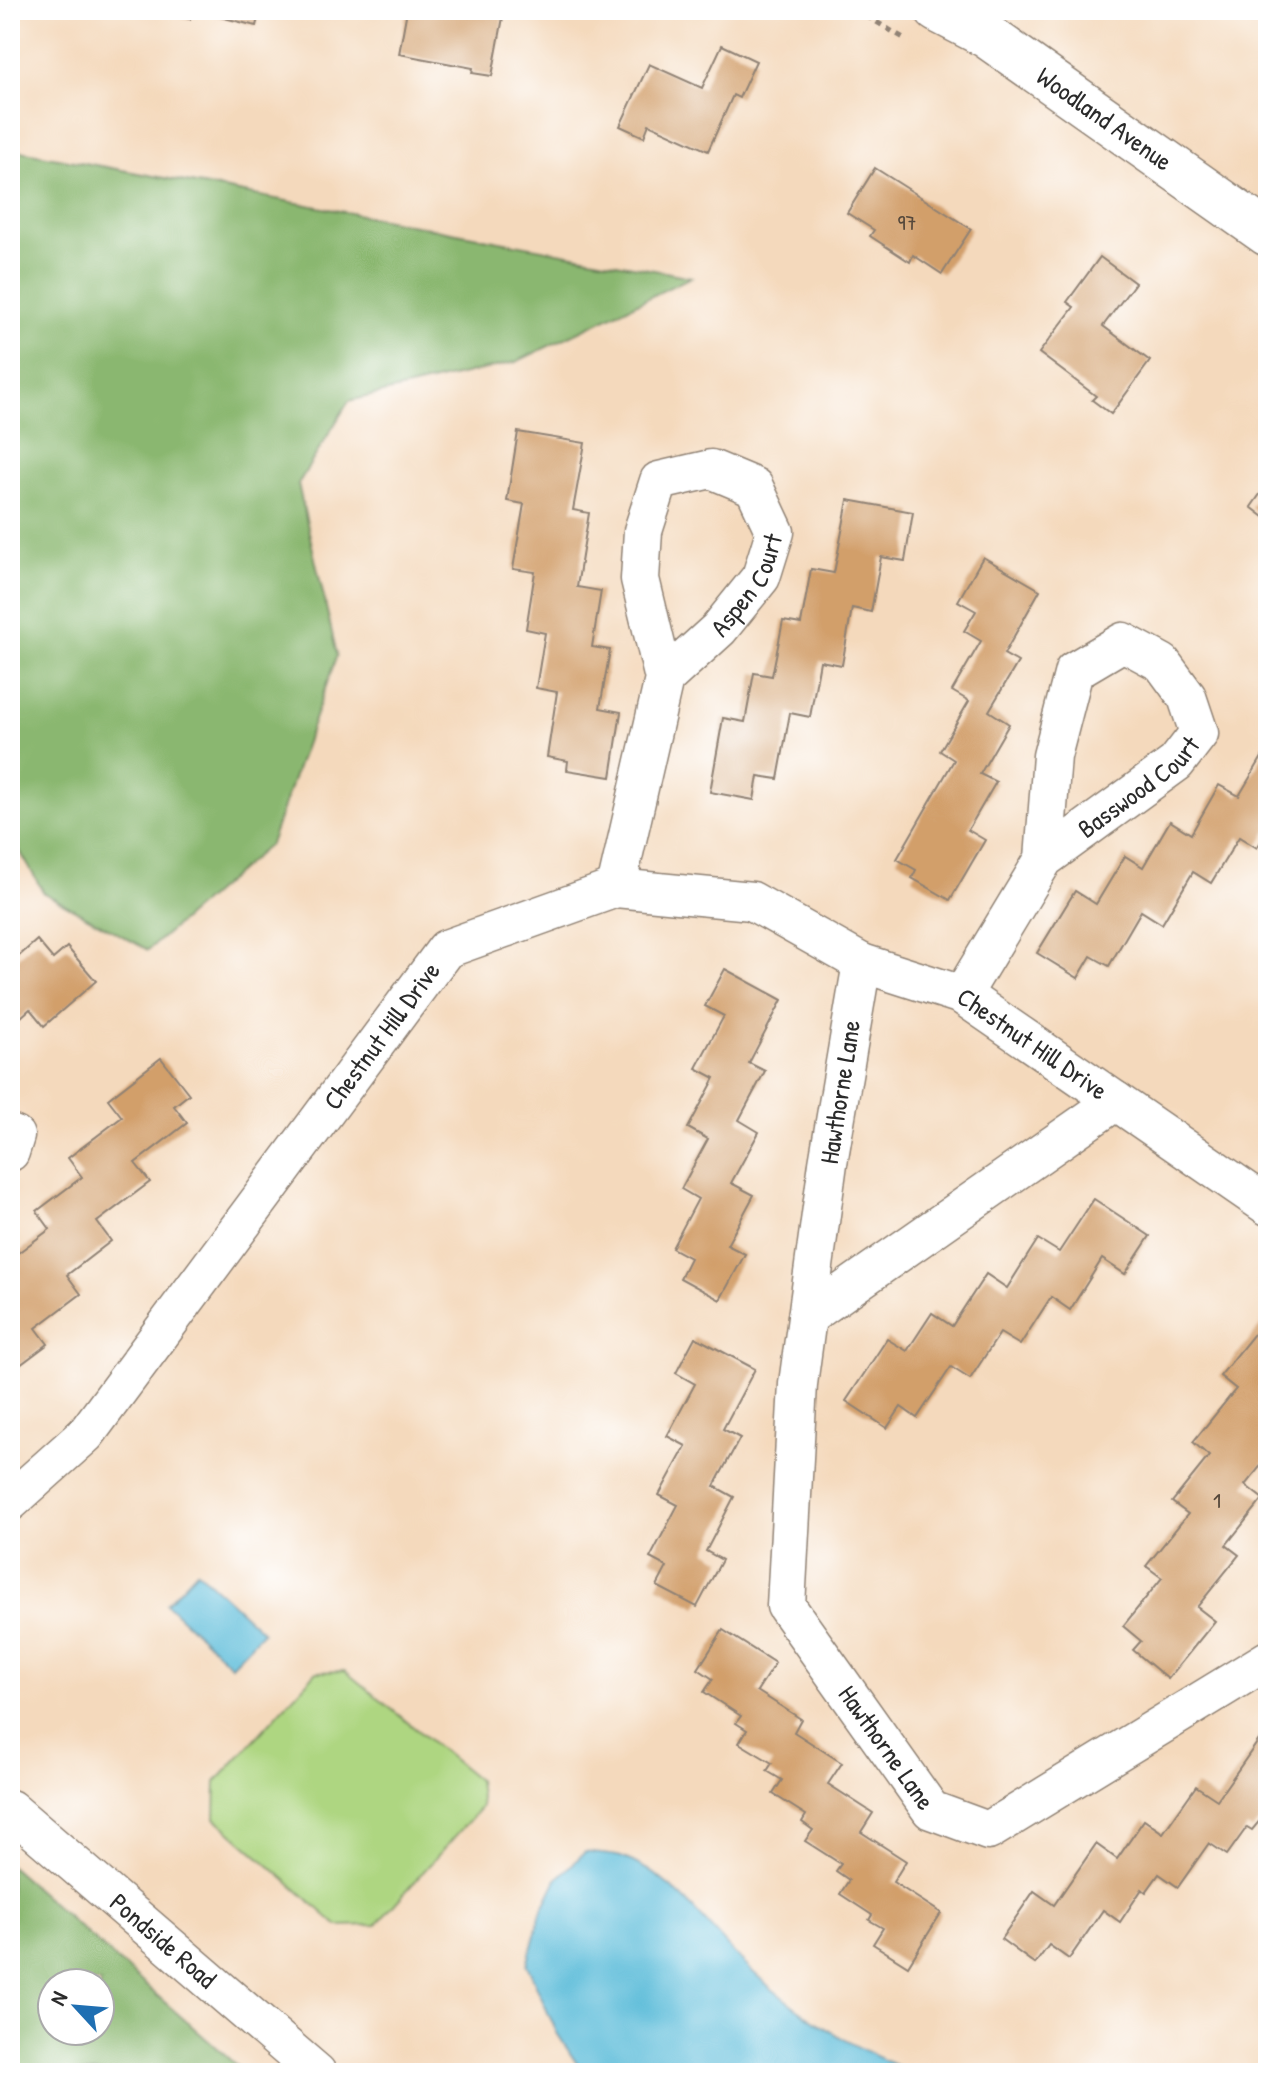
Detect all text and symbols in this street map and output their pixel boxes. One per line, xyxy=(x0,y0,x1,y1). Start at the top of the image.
street label: Woodland Avenue xyxy=(1030,58,1179,178)
house number: 97 xyxy=(898,207,916,237)
street label: Aspen Court xyxy=(702,528,791,643)
street label: Basswood Court xyxy=(1070,728,1208,846)
street label: Chestnut Hill Drive xyxy=(315,954,448,1116)
street label: Chestnut Hill Drive xyxy=(950,979,1115,1107)
street label: Hawthorne Lane xyxy=(811,1018,868,1166)
house number: 1 xyxy=(1213,1485,1221,1515)
street label: Hawthorne Lane xyxy=(831,1678,943,1817)
street label: Pondside Road xyxy=(103,1885,224,1996)
north arrow xyxy=(36,1967,116,2047)
text: N xyxy=(42,1986,74,2010)

